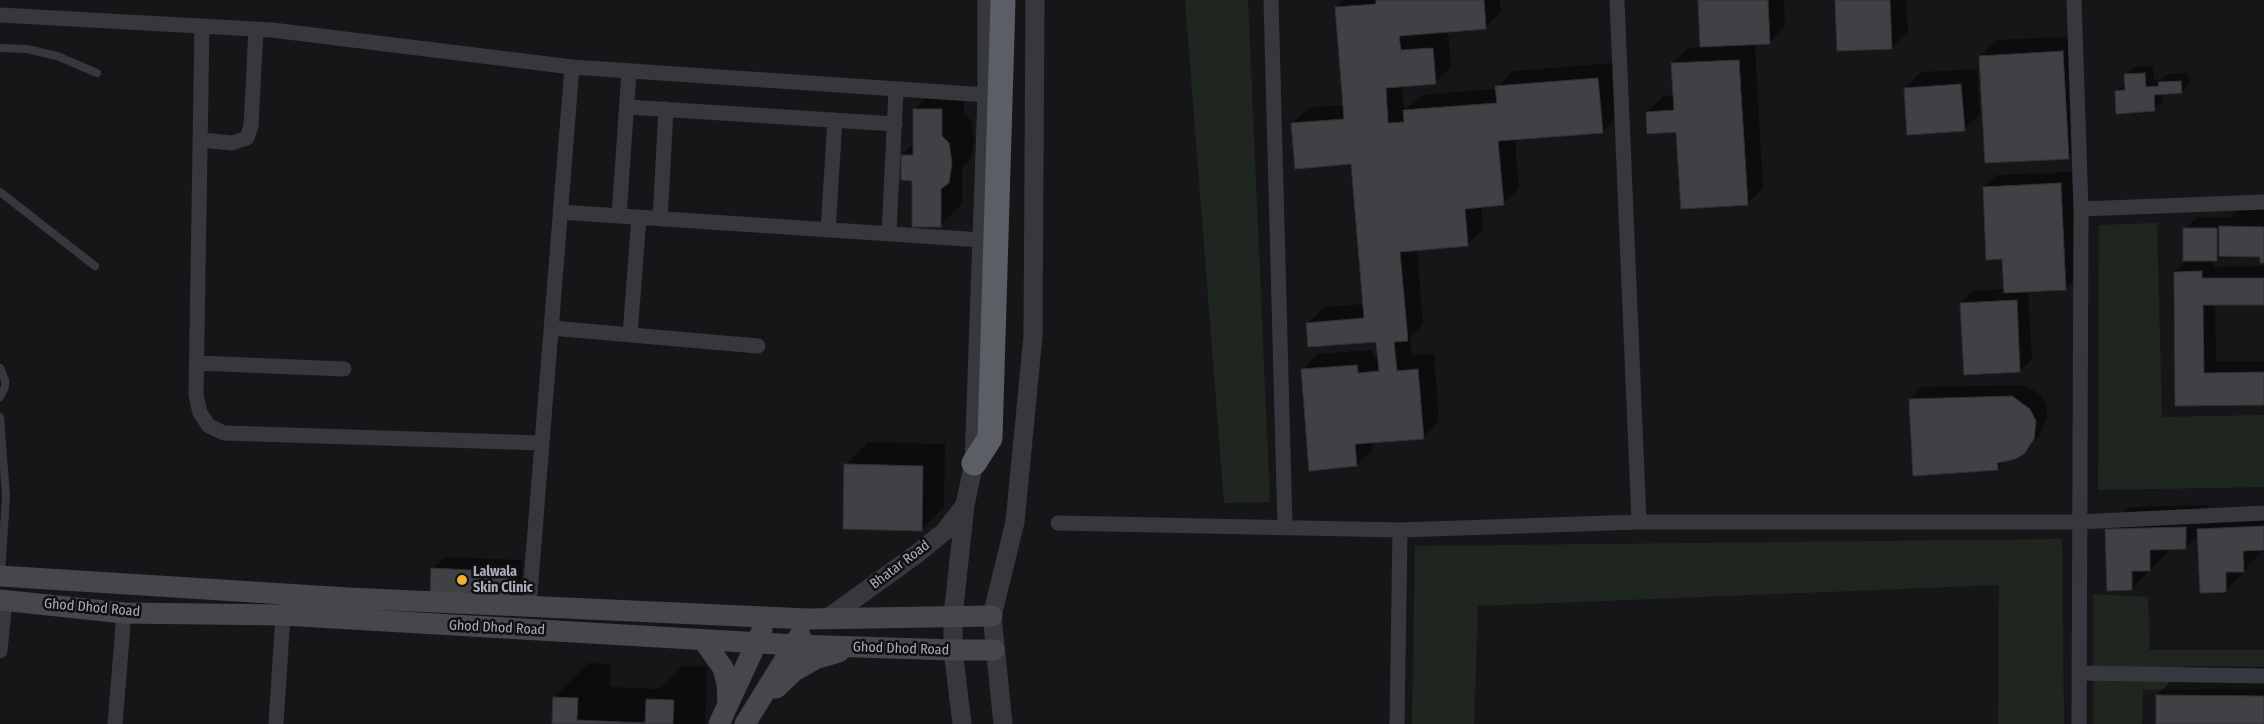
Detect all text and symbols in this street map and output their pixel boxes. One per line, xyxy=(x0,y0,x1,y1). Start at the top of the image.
street label: Bhatar Road xyxy=(867,537,933,593)
place label: Lalwala Skin Clinic xyxy=(473,564,533,596)
marker: Lalwala Skin Clinic xyxy=(455,573,469,587)
street label: Ghod Dhod Road xyxy=(43,595,141,621)
street label: Ghod Dhod Road xyxy=(449,617,545,639)
street label: Ghod Dhod Road xyxy=(853,639,949,659)

